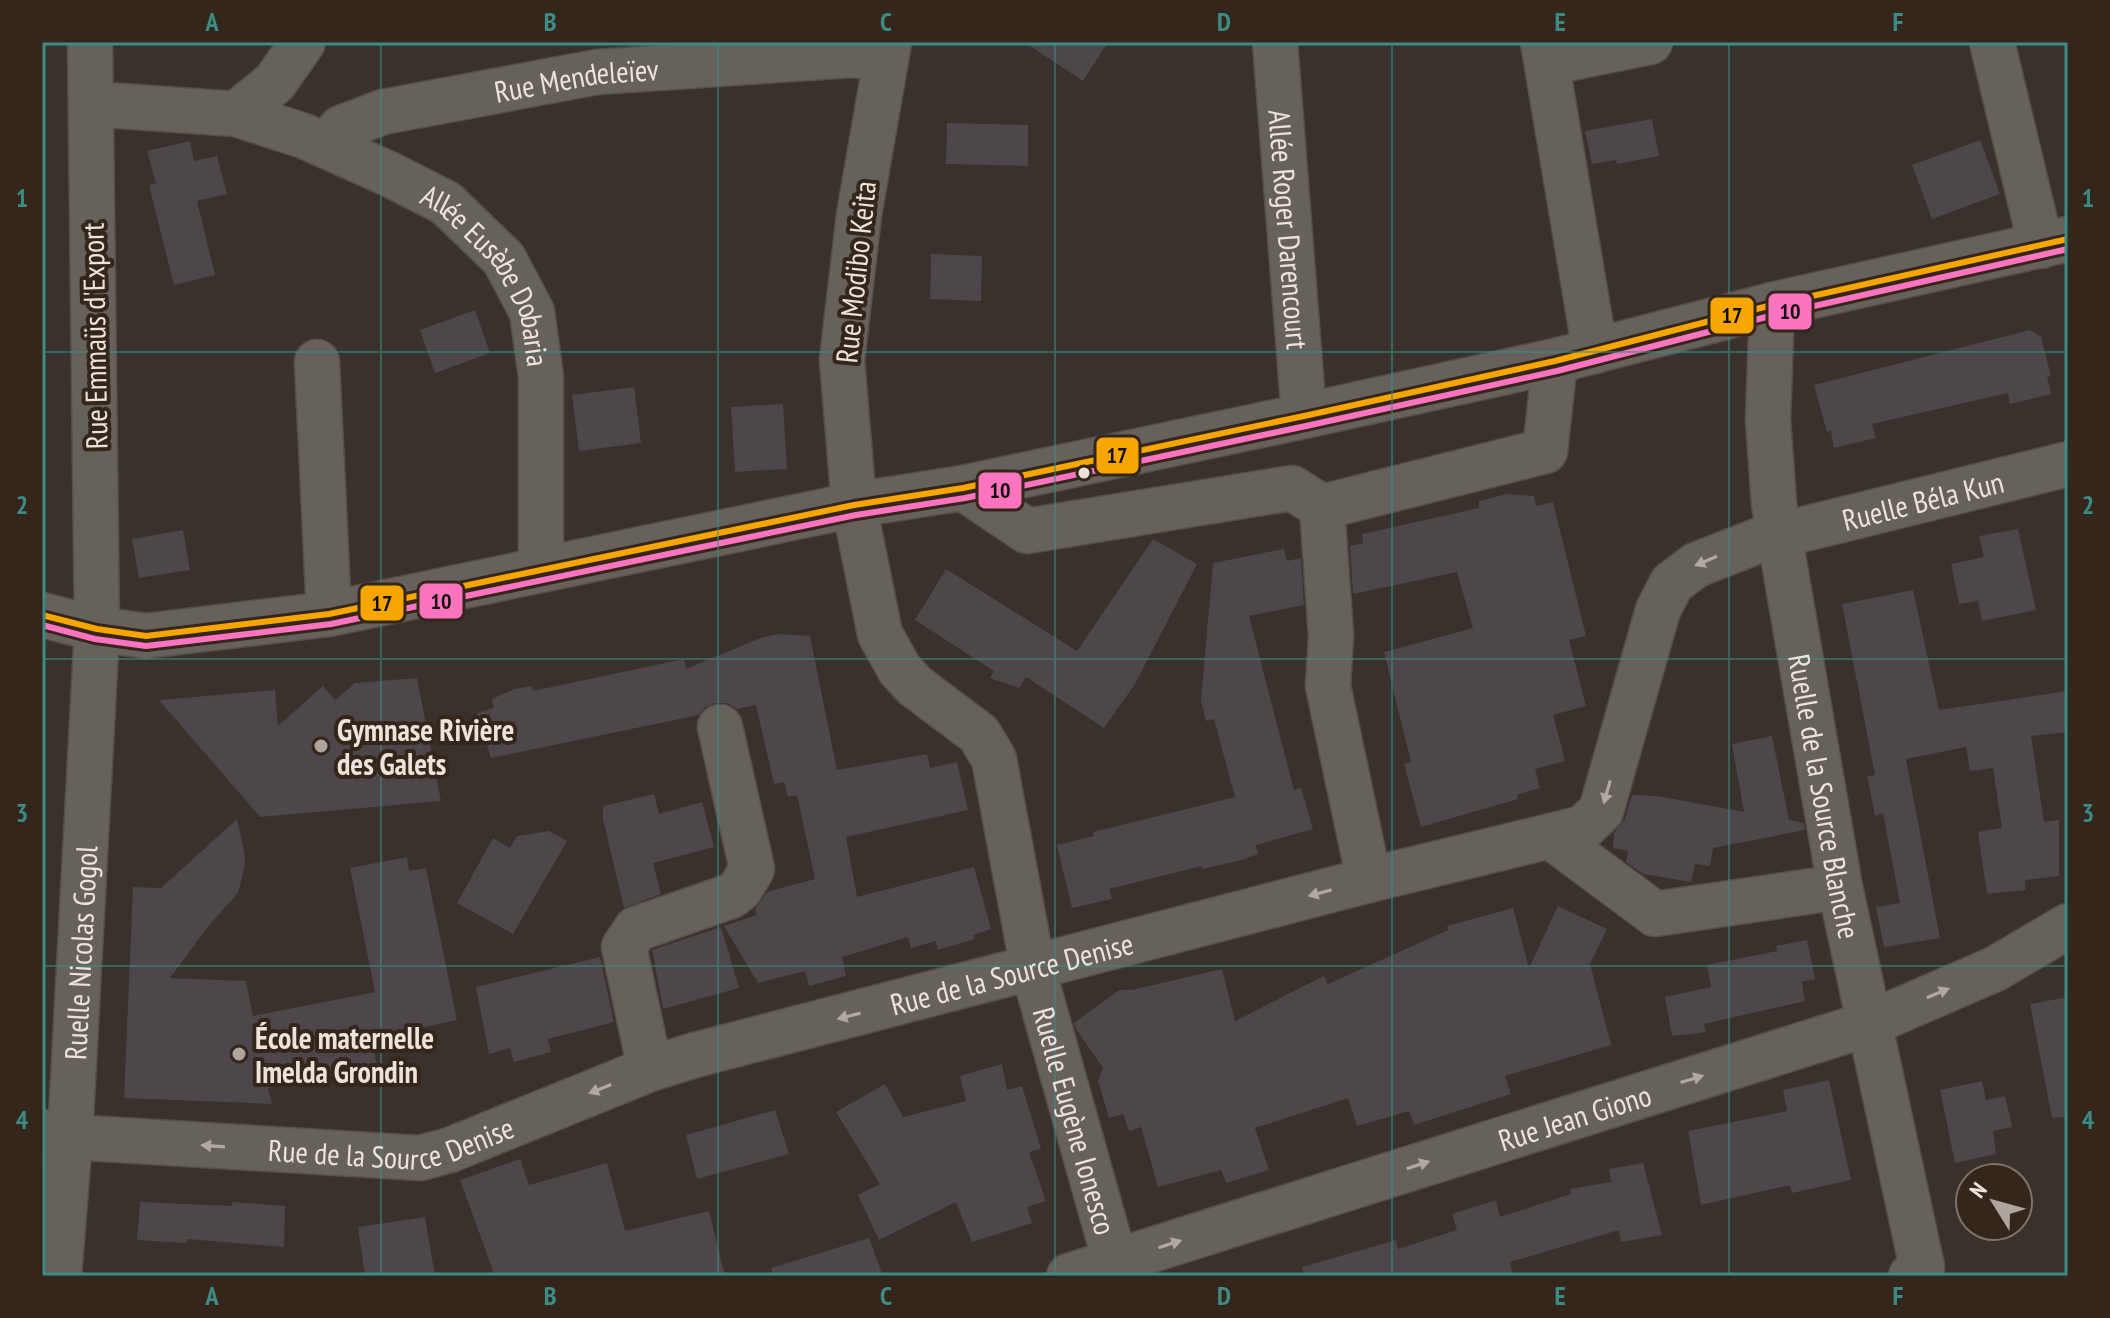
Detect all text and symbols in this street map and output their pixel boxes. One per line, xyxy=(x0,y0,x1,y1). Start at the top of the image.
text: A xyxy=(204,5,219,38)
text: B xyxy=(544,5,557,38)
text: C xyxy=(880,5,892,38)
text: D xyxy=(1217,5,1231,38)
text: E xyxy=(1554,5,1566,38)
text: F xyxy=(1893,5,1904,38)
street label: Rue Mendeleïev xyxy=(491,48,660,110)
street label: Allée Roger Darencourt xyxy=(1261,108,1318,351)
street label: Allée Eusèbe Dobaria xyxy=(415,174,559,369)
street label: Rue Modibo Keita xyxy=(826,179,884,365)
text: 1 xyxy=(16,181,28,214)
text: 1 xyxy=(2082,181,2094,214)
street label: Rue Emmaüs d'Export xyxy=(73,222,115,450)
line badge: 10 xyxy=(1767,292,1813,331)
line badge: 17 xyxy=(1709,296,1755,335)
text: 10 xyxy=(1779,297,1801,325)
text: 17 xyxy=(1721,301,1743,329)
line badge: 17 xyxy=(1095,436,1140,475)
text: 17 xyxy=(1106,441,1128,469)
street label: Ruelle Béla Kun xyxy=(1838,461,2007,539)
unlabelled marker xyxy=(1076,465,1092,481)
line badge: 10 xyxy=(977,471,1023,510)
text: 10 xyxy=(989,476,1011,504)
text: 2 xyxy=(16,488,28,521)
text: 2 xyxy=(2082,488,2094,521)
one-way arrow xyxy=(1694,555,1717,568)
line badge: 10 xyxy=(418,582,464,620)
line badge: 17 xyxy=(359,584,405,622)
text: 10 xyxy=(430,587,452,615)
text: 17 xyxy=(371,589,393,617)
street label: Ruelle de la Source Blanche xyxy=(1781,651,1870,942)
place label: Gymnase Rivière des Galets xyxy=(337,710,514,783)
marker: Gymnase Rivière des Galets xyxy=(312,737,330,755)
one-way arrow xyxy=(1600,780,1612,805)
text: 3 xyxy=(16,796,28,829)
text: 3 xyxy=(2082,796,2094,829)
street label: Ruelle Nicolas Gogol xyxy=(55,845,105,1061)
one-way arrow xyxy=(1307,887,1332,899)
street label: Rue de la Source Denise xyxy=(886,923,1137,1023)
one-way arrow xyxy=(1926,987,1950,1000)
street label: Ruelle Eugène Ionesco xyxy=(1025,1002,1126,1239)
one-way arrow xyxy=(836,1010,861,1022)
place label: École maternelle Imelda Grondin xyxy=(255,1018,434,1091)
marker: École maternelle Imelda Grondin xyxy=(230,1045,248,1063)
one-way arrow xyxy=(1681,1072,1705,1084)
street label: Rue Jean Giono xyxy=(1493,1074,1656,1159)
one-way arrow xyxy=(588,1083,612,1096)
text: 4 xyxy=(16,1103,29,1136)
text: 4 xyxy=(2082,1103,2095,1136)
street label: Rue de la Source Denise xyxy=(267,1107,519,1177)
one-way arrow xyxy=(200,1139,225,1152)
one-way arrow xyxy=(1406,1159,1430,1171)
north arrow xyxy=(1954,1162,2034,1242)
text: N xyxy=(1963,1177,1993,1203)
one-way arrow xyxy=(1158,1237,1182,1250)
text: A xyxy=(204,1279,219,1312)
text: B xyxy=(544,1279,557,1312)
text: C xyxy=(880,1279,892,1312)
text: D xyxy=(1217,1279,1231,1312)
text: E xyxy=(1554,1279,1566,1312)
text: F xyxy=(1893,1279,1904,1312)

